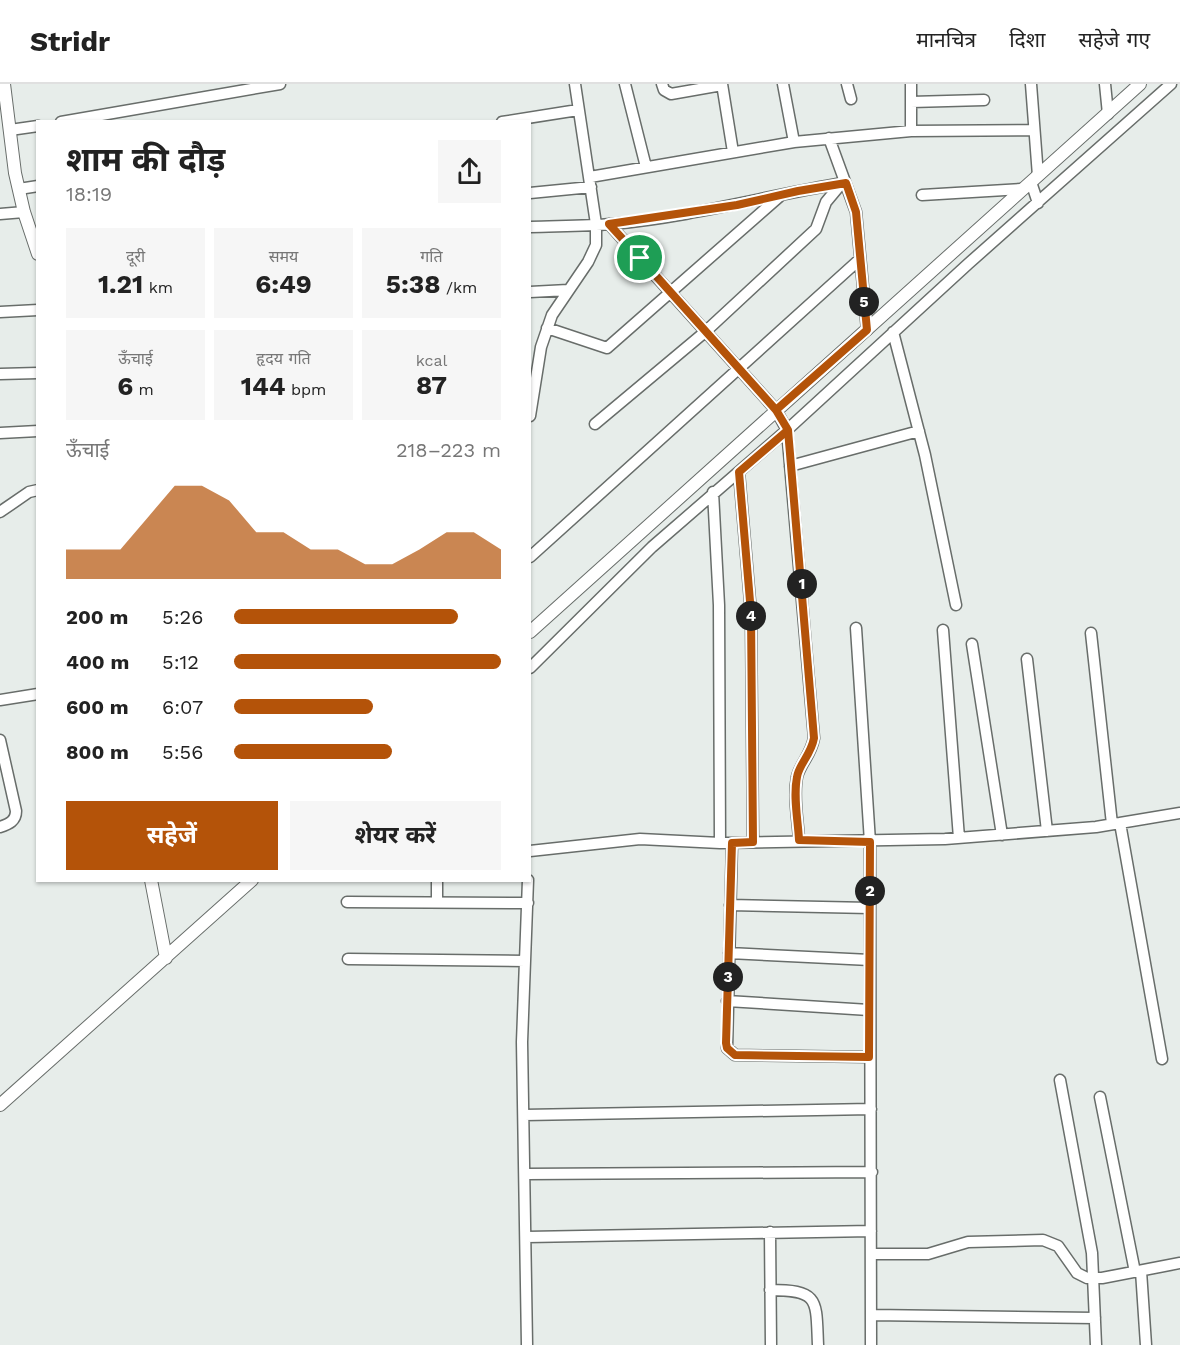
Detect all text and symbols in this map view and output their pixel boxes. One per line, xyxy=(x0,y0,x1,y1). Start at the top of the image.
text: Stridr xyxy=(30,25,110,58)
text: मानचित्र xyxy=(916,27,976,52)
text: दिशा xyxy=(1009,27,1045,52)
text: सहेजे गए xyxy=(1078,27,1150,52)
text: शाम की दौड़ xyxy=(66,140,225,179)
button: share xyxy=(438,140,501,203)
text: 18:19 xyxy=(66,182,112,206)
pin xyxy=(614,232,665,283)
icon: arrive xyxy=(623,241,656,274)
text: दूरी xyxy=(126,247,145,266)
text: समय xyxy=(269,247,298,266)
text: गति xyxy=(420,247,443,266)
text: 1.21 xyxy=(98,269,143,299)
text: 6:49 xyxy=(255,269,312,299)
text: 5:38 xyxy=(386,269,440,299)
text: km xyxy=(143,278,173,297)
text: /km xyxy=(440,278,477,297)
pin: 5 xyxy=(849,287,879,317)
text: 5 xyxy=(859,292,869,311)
text: ऊँचाई xyxy=(118,349,153,368)
text: हृदय गति xyxy=(256,349,311,368)
text: kcal xyxy=(416,351,447,370)
text: 87 xyxy=(416,370,447,400)
text: 6 xyxy=(117,371,133,401)
text: 144 xyxy=(241,371,286,401)
text: m xyxy=(133,380,154,399)
text: bpm xyxy=(286,380,326,399)
text: ऊँचाई xyxy=(66,438,109,462)
text: 218–223 m xyxy=(396,438,501,462)
pin: 1 xyxy=(787,569,817,599)
text: 1 xyxy=(799,574,805,593)
pin: 4 xyxy=(736,601,766,631)
text: 200 m xyxy=(66,605,128,629)
text: 5:26 xyxy=(162,605,203,629)
text: 4 xyxy=(746,606,756,625)
text: 400 m xyxy=(66,650,129,674)
text: 5:12 xyxy=(162,650,199,674)
text: 600 m xyxy=(66,695,129,719)
text: 6:07 xyxy=(162,695,203,719)
text: 800 m xyxy=(66,740,129,764)
text: 5:56 xyxy=(162,740,203,764)
button: सहेजें xyxy=(66,801,278,870)
button: शेयर करें xyxy=(290,801,501,870)
pin: 2 xyxy=(855,876,885,906)
text: 2 xyxy=(865,881,875,900)
pin: 3 xyxy=(713,962,743,992)
text: 3 xyxy=(723,967,733,986)

